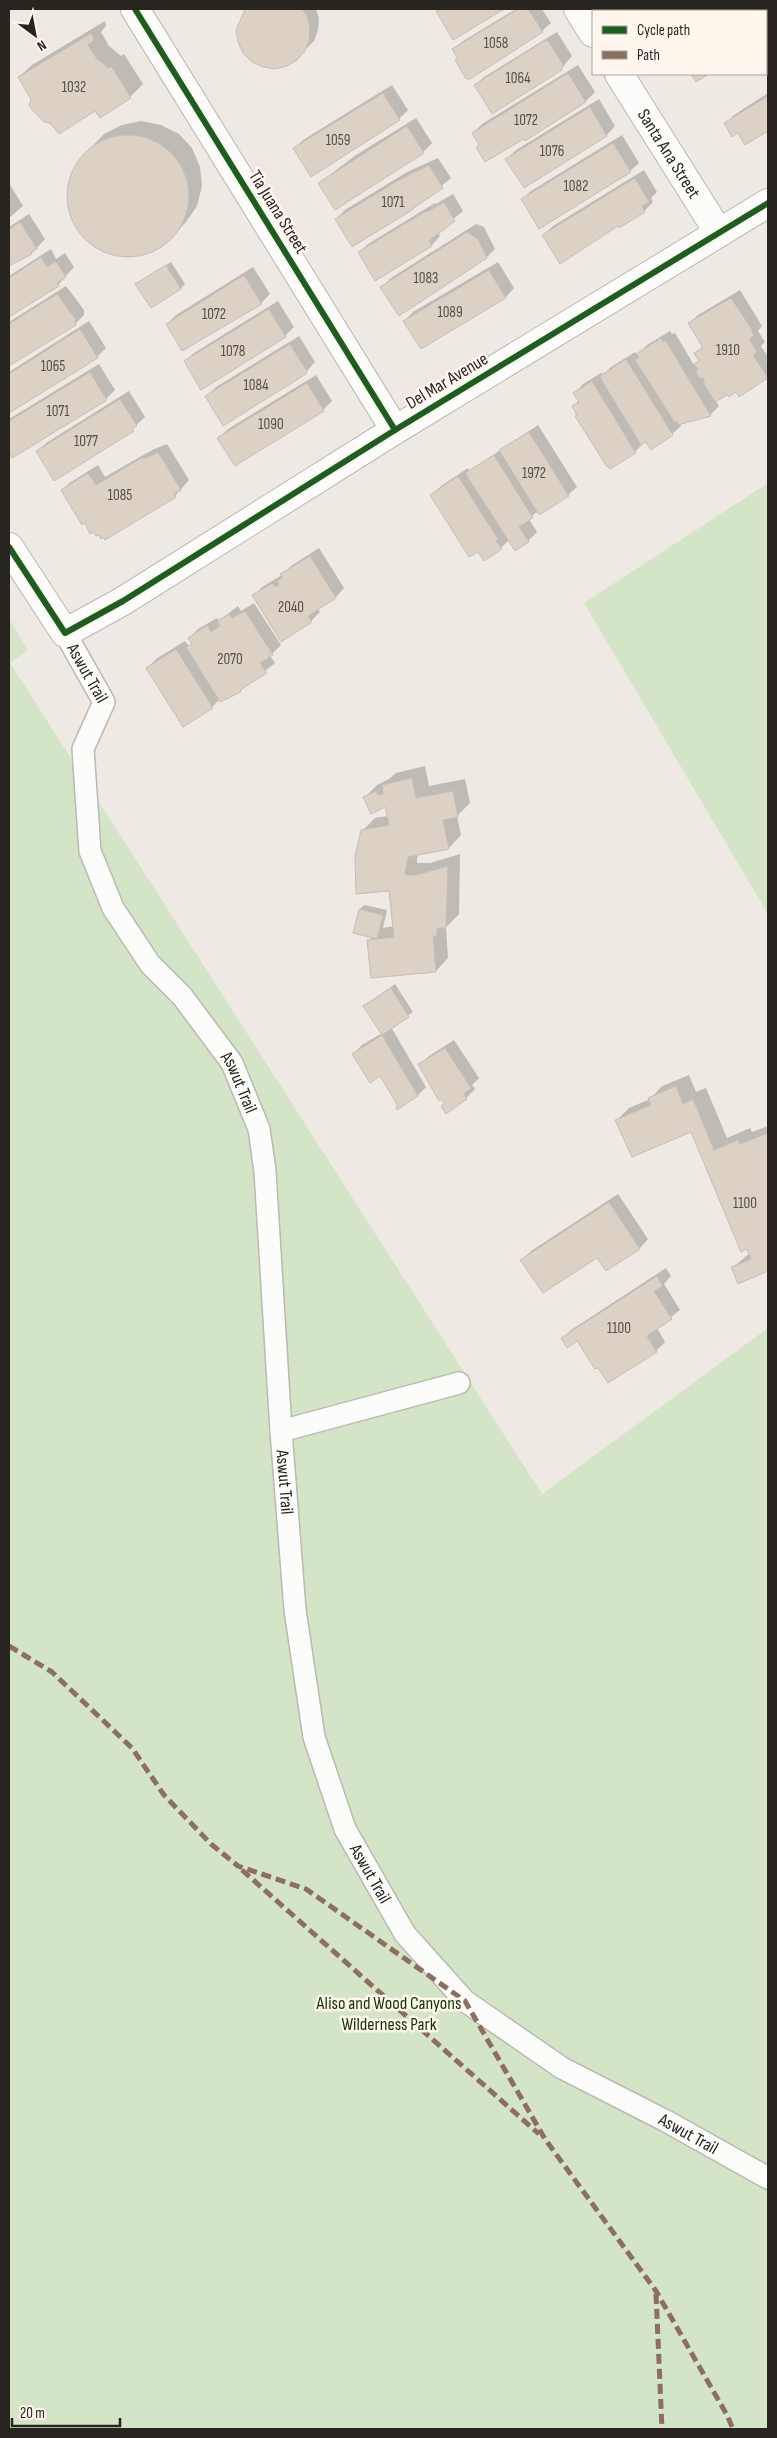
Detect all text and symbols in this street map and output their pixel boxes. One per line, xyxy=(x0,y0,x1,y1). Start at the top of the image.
north arrow xyxy=(10,10,60,60)
legend xyxy=(592,10,767,75)
text: Cycle path xyxy=(637,21,690,40)
house number: 1058 xyxy=(484,34,508,53)
text: N xyxy=(34,36,49,55)
text: Path xyxy=(637,46,660,65)
house number: 1064 xyxy=(505,69,531,88)
house number: 1032 xyxy=(62,78,86,97)
street label: Santa Ana Street xyxy=(633,105,705,202)
house number: 1072 xyxy=(514,111,538,130)
house number: 1059 xyxy=(326,131,350,150)
house number: 1076 xyxy=(540,142,564,161)
street label: Tia Juana Street xyxy=(244,167,312,258)
house number: 1082 xyxy=(564,177,588,196)
house number: 1071 xyxy=(381,193,405,212)
house number: 1083 xyxy=(414,269,438,288)
house number: 1089 xyxy=(437,303,463,322)
house number: 1072 xyxy=(202,305,226,324)
house number: 1910 xyxy=(716,341,740,360)
house number: 1078 xyxy=(221,342,245,361)
street label: Del Mar Avenue xyxy=(402,348,492,414)
house number: 1065 xyxy=(41,357,65,376)
house number: 1084 xyxy=(243,376,269,395)
house number: 1071 xyxy=(46,402,70,421)
house number: 1090 xyxy=(258,415,284,434)
house number: 1077 xyxy=(74,432,98,451)
house number: 1972 xyxy=(522,464,546,483)
house number: 1085 xyxy=(108,486,132,505)
house number: 2040 xyxy=(278,598,304,617)
street label: Aswut Trail xyxy=(62,639,113,706)
house number: 2070 xyxy=(217,650,243,669)
street label: Aswut Trail xyxy=(216,1046,262,1116)
house number: 1100 xyxy=(733,1194,757,1213)
house number: 1100 xyxy=(607,1319,631,1338)
street label: Aswut Trail xyxy=(272,1448,298,1515)
street label: Aswut Trail xyxy=(345,1839,396,1907)
park label: Aliso and Wood Canyons Wilderness Park xyxy=(316,1993,461,2035)
street label: Aswut Trail xyxy=(654,2108,722,2159)
scale bar xyxy=(12,2396,120,2428)
text: 20 m xyxy=(20,2404,45,2423)

